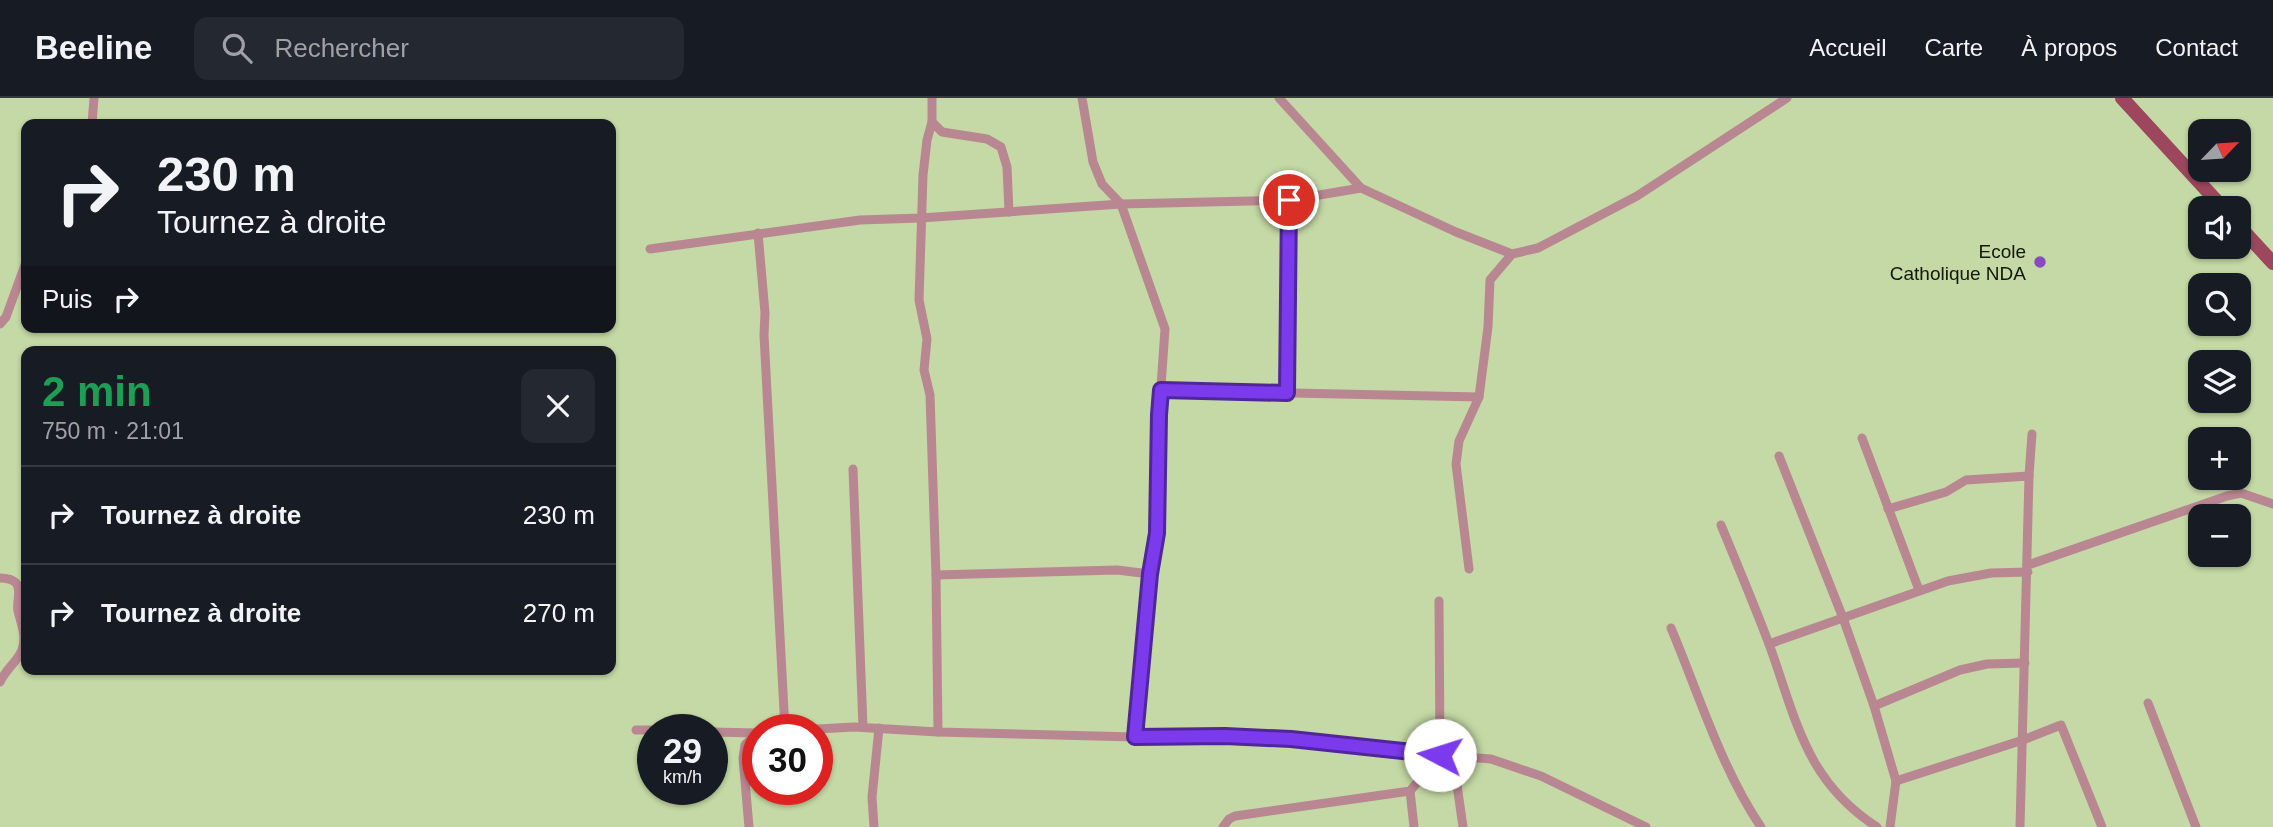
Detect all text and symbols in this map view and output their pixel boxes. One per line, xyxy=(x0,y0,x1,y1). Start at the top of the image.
search box xyxy=(194,17,684,80)
text: Beeline xyxy=(35,29,152,66)
icon: search xyxy=(218,29,256,67)
text: Rechercher xyxy=(274,33,409,63)
text: Accueil xyxy=(1809,34,1887,61)
text: Carte xyxy=(1925,34,1983,61)
text: À propos xyxy=(2021,34,2117,61)
text: Contact xyxy=(2155,34,2238,61)
north arrow xyxy=(2188,119,2250,182)
map controls xyxy=(2188,119,2251,567)
icon: right xyxy=(42,147,133,238)
text: 230 m xyxy=(157,147,296,201)
pin xyxy=(1259,170,1319,230)
icon: arrive xyxy=(1270,181,1308,219)
button: sound xyxy=(2188,196,2251,259)
text: Tournez à droite xyxy=(157,204,386,240)
place label: Ecole Catholique NDA xyxy=(1890,241,2026,284)
marker: Ecole Catholique NDA xyxy=(2032,254,2048,270)
button: search xyxy=(2188,273,2251,336)
icon: right xyxy=(107,280,145,318)
text: Puis xyxy=(42,284,93,314)
button: layers xyxy=(2188,350,2251,413)
text: 2 min xyxy=(42,368,152,415)
button: close xyxy=(521,369,595,443)
text: 750 m · 21:01 xyxy=(42,418,184,444)
button: + xyxy=(2188,427,2251,490)
icon: right xyxy=(42,496,80,534)
text: Tournez à droite xyxy=(101,500,301,530)
text: 230 m xyxy=(523,500,595,530)
button: − xyxy=(2188,504,2251,567)
icon: right xyxy=(42,594,80,632)
text: Tournez à droite xyxy=(101,598,301,628)
text: 270 m xyxy=(523,598,595,628)
speed limit sign: 30 xyxy=(742,714,833,805)
position arrow xyxy=(1403,718,1477,792)
text: 29 xyxy=(663,731,702,770)
text: km/h xyxy=(663,767,702,787)

